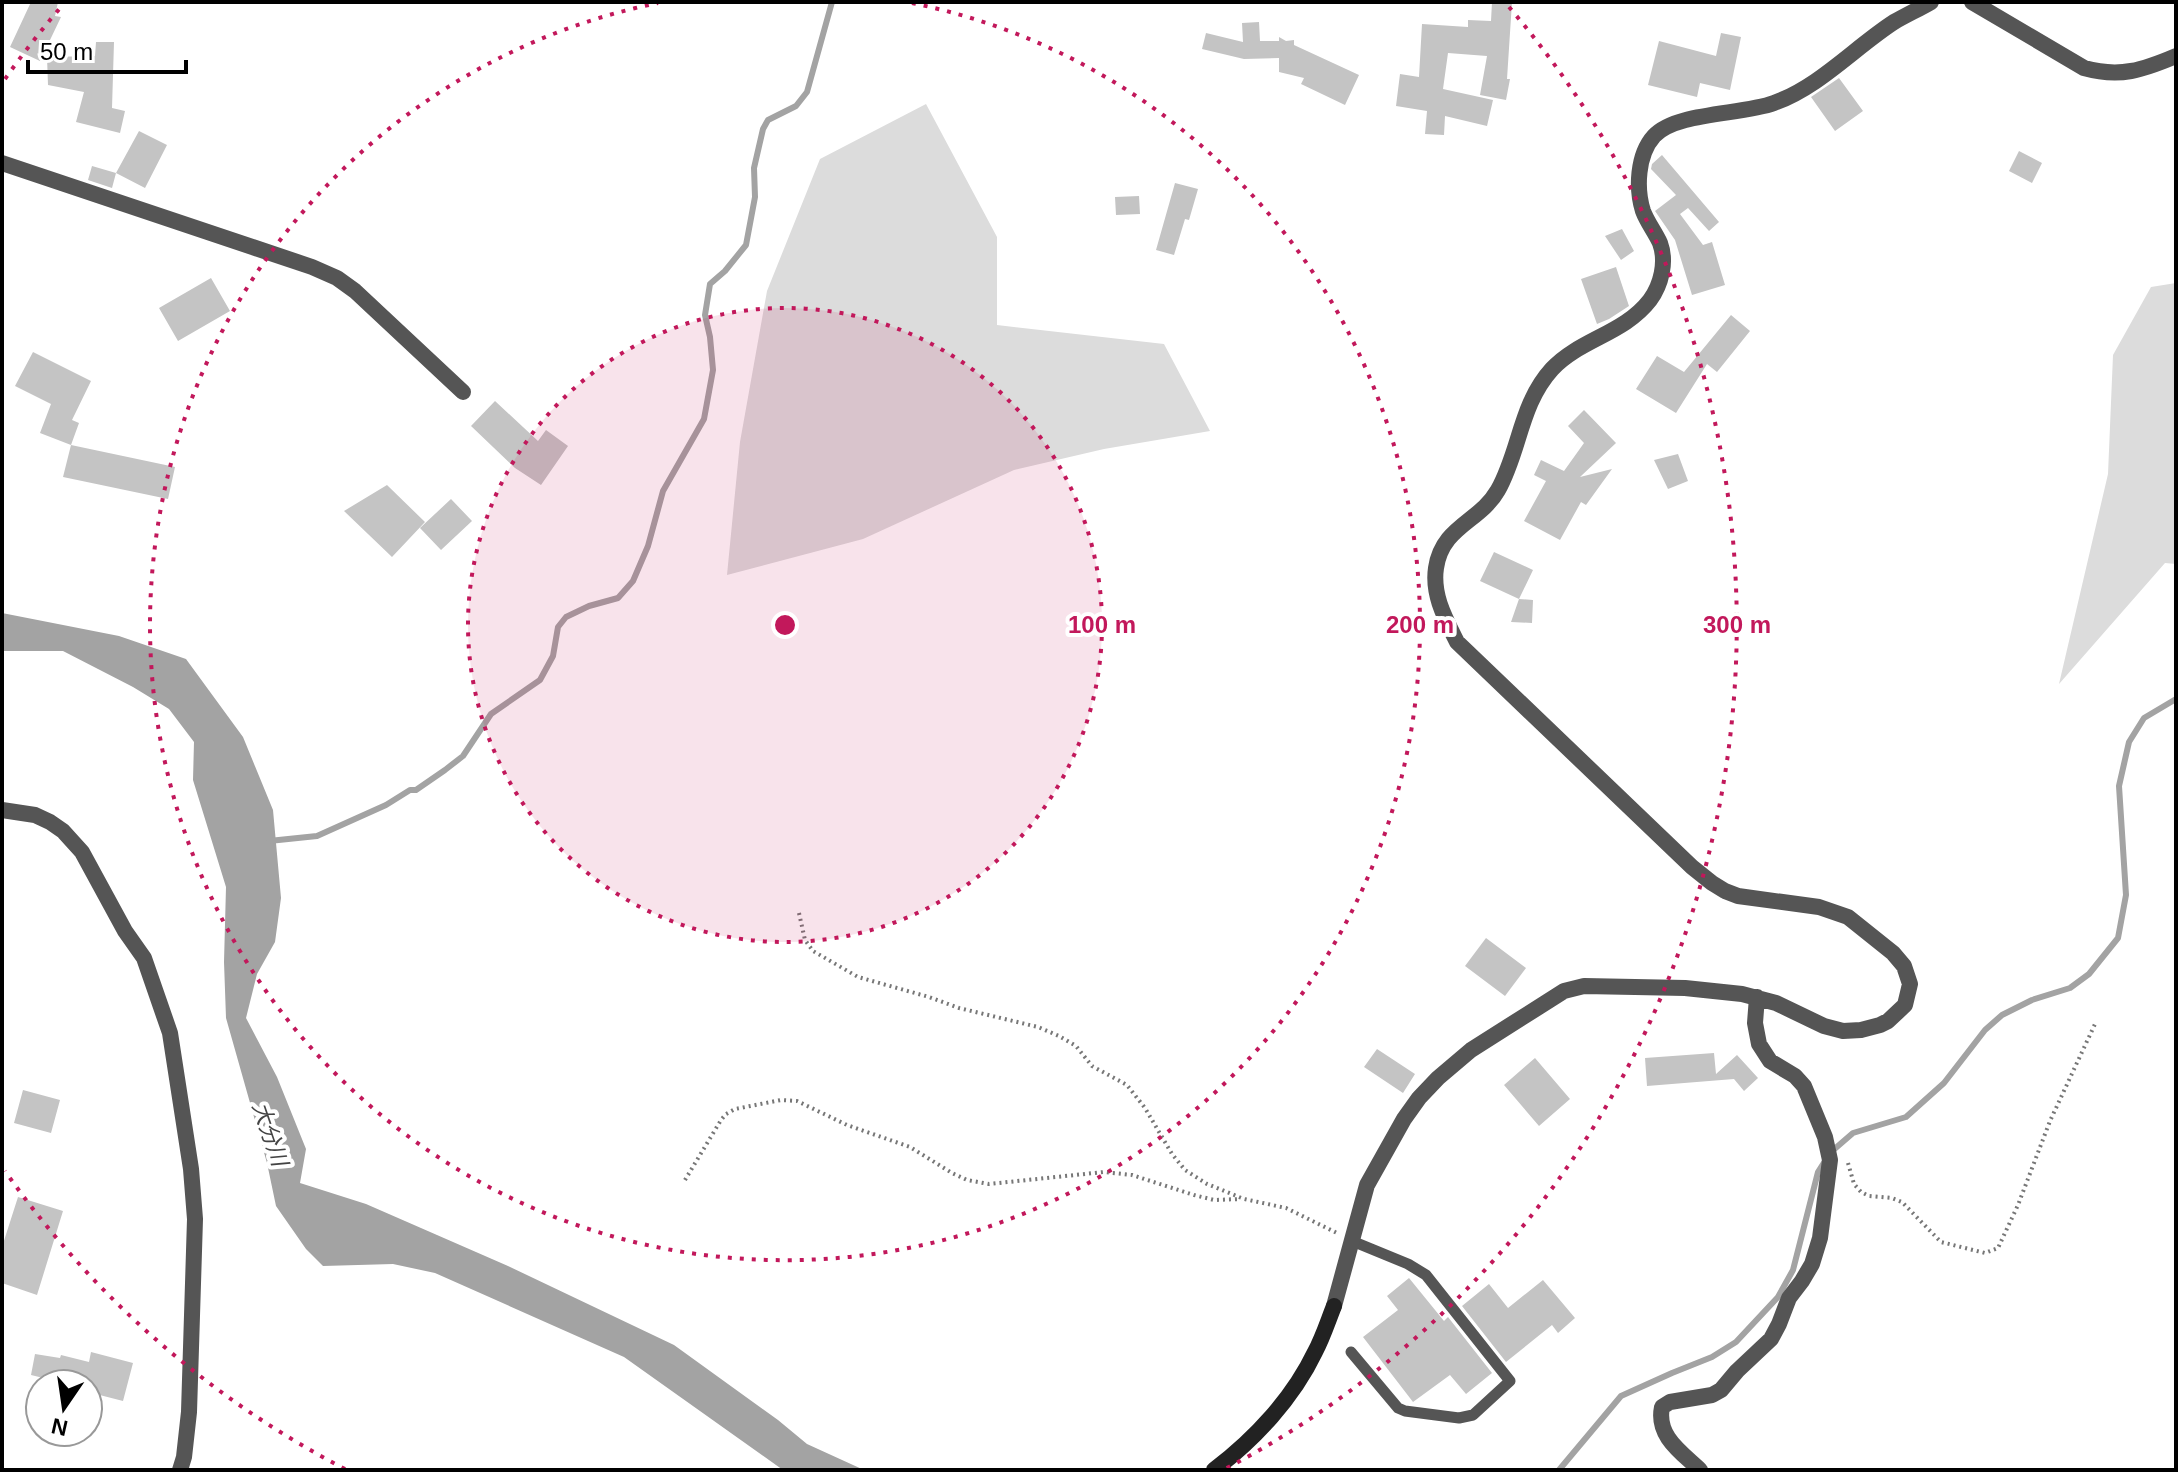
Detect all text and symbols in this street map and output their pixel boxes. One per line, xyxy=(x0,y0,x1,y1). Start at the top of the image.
scale bar xyxy=(28,24,186,74)
text: 50 m xyxy=(40,38,93,65)
centre of rings xyxy=(771,611,799,639)
text: 100 m xyxy=(1068,611,1136,638)
text: 200 m xyxy=(1386,611,1454,638)
text: 300 m xyxy=(1703,611,1771,638)
water label: 大分川 xyxy=(247,1099,293,1171)
north arrow xyxy=(24,1368,104,1448)
text: N xyxy=(49,1413,70,1441)

